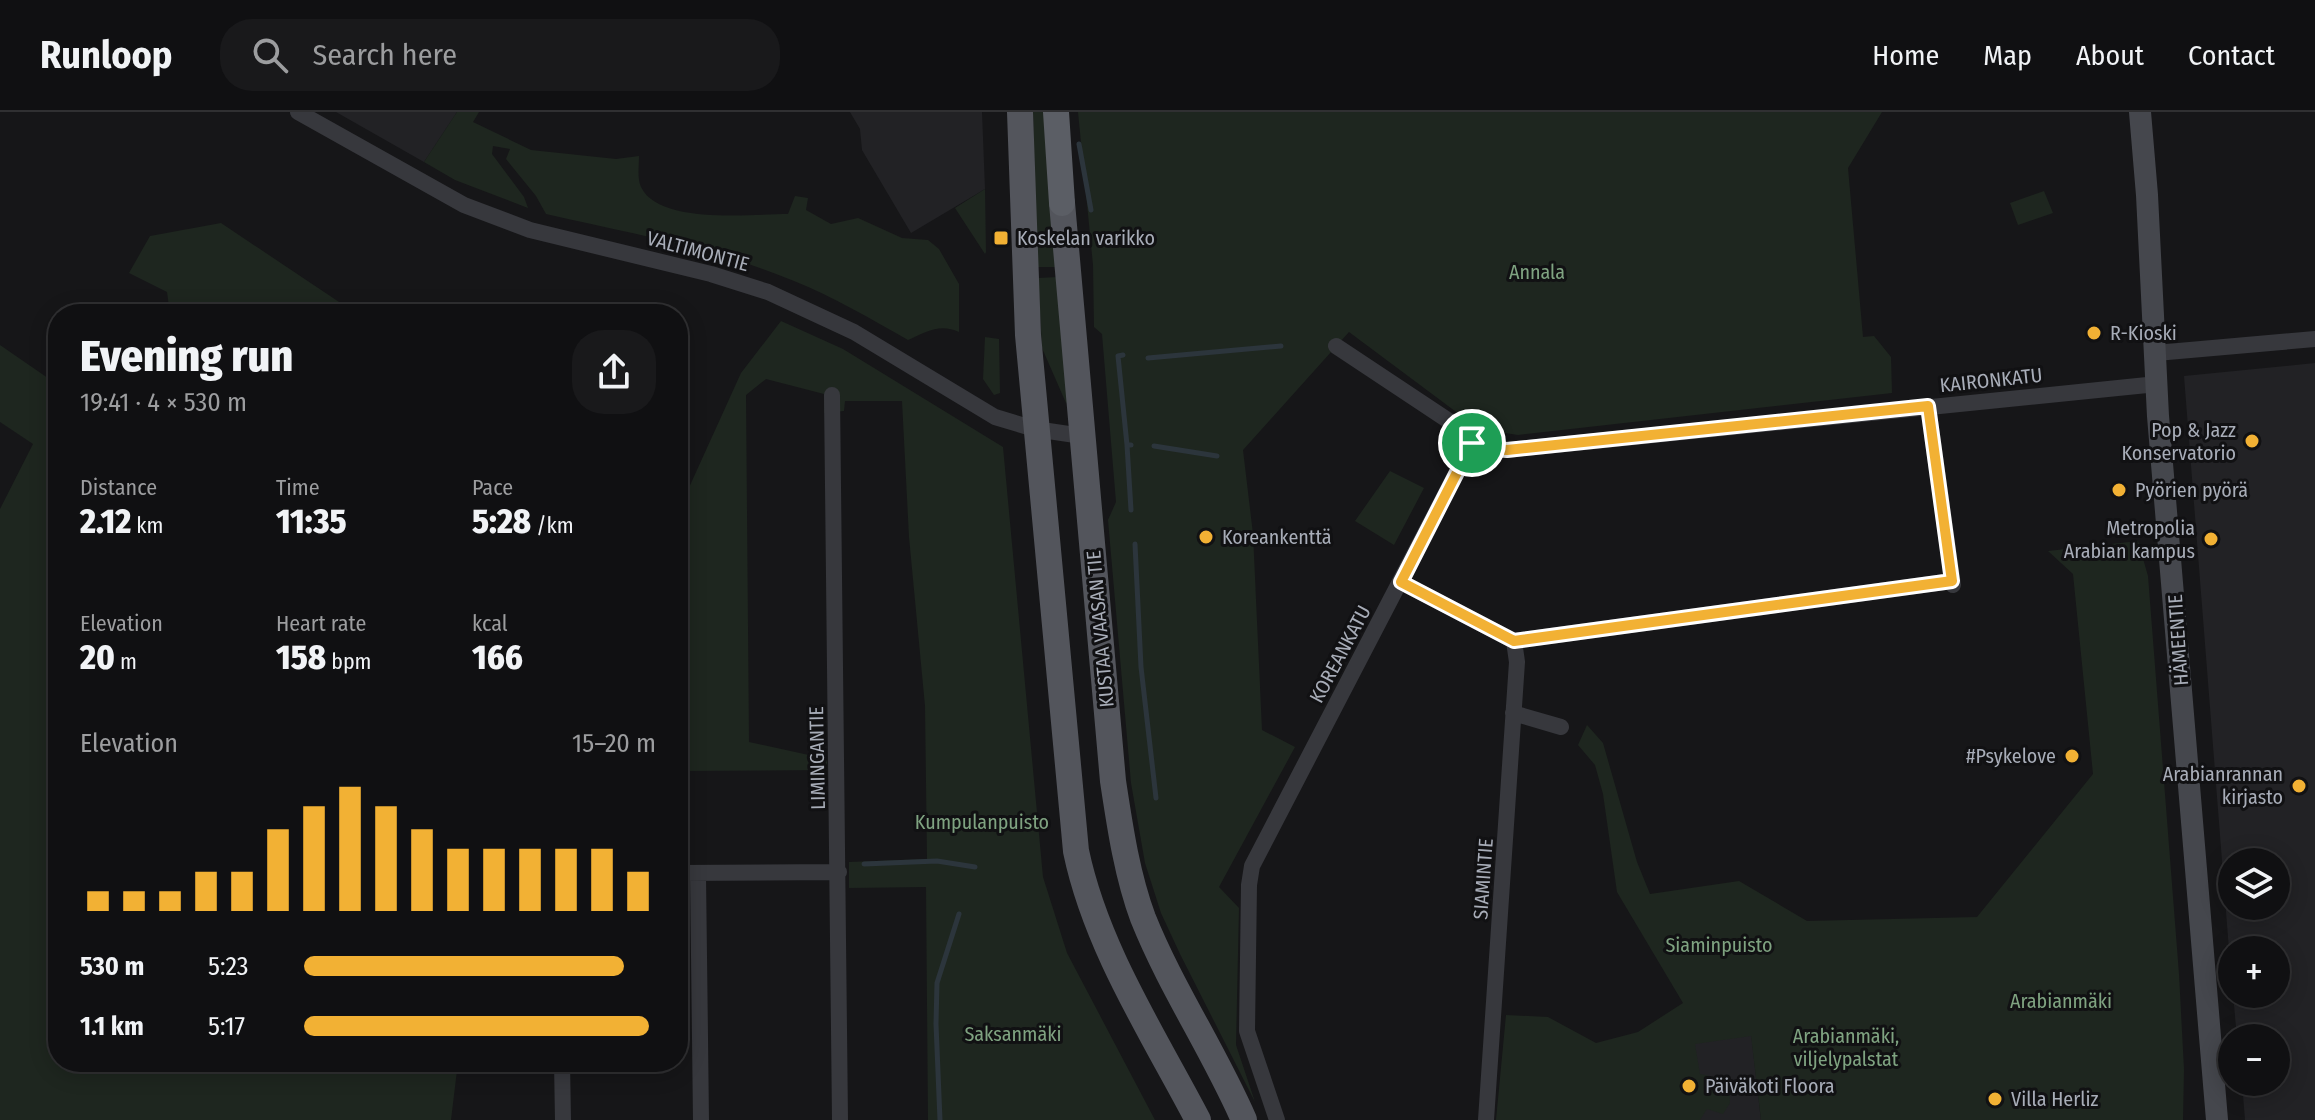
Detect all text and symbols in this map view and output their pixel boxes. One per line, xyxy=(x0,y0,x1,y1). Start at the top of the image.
search box xyxy=(220,19,780,91)
text: Runloop xyxy=(40,32,172,78)
icon: search xyxy=(248,33,292,77)
text: Search here xyxy=(312,37,457,73)
text: Home xyxy=(1872,39,1939,72)
text: Map xyxy=(1983,39,2032,72)
text: About xyxy=(2076,39,2144,72)
text: Contact xyxy=(2188,39,2275,72)
street label: VALTIMONTIE xyxy=(644,226,752,276)
place label: Koskelan varikko xyxy=(1017,226,1155,250)
marker: Koskelan varikko xyxy=(992,229,1010,247)
park label: Annala xyxy=(1509,260,1565,284)
place label: R-Kioski xyxy=(2110,321,2177,345)
marker: R-Kioski xyxy=(2085,324,2103,342)
text: Evening run xyxy=(80,330,293,383)
button: share xyxy=(572,330,656,414)
street label: KAIRONKATU xyxy=(1939,363,2043,397)
text: 19:41 · 4 × 530 m xyxy=(80,387,247,418)
pin xyxy=(1438,409,1506,477)
place label: Pop & Jazz Konservatorio xyxy=(2122,418,2236,465)
icon: arrive xyxy=(1450,421,1494,465)
marker: Pop & Jazz Konservatorio xyxy=(2243,432,2261,450)
text: Distance xyxy=(80,474,157,501)
text: Time xyxy=(276,474,320,501)
text: Pace xyxy=(472,474,513,501)
place label: Pyörien pyörä xyxy=(2135,478,2248,502)
marker: Pyörien pyörä xyxy=(2110,481,2128,499)
text: 2.12 xyxy=(80,501,131,542)
text: 11:35 xyxy=(276,501,347,542)
text: 5:28 xyxy=(472,501,531,542)
text: km xyxy=(131,512,163,539)
text: /km xyxy=(531,512,574,539)
place label: Metropolia Arabian kampus xyxy=(2064,516,2195,563)
place label: Koreankenttä xyxy=(1222,525,1332,549)
marker: Koreankenttä xyxy=(1197,528,1215,546)
marker: Metropolia Arabian kampus xyxy=(2202,530,2220,548)
street label: KUSTAA VAASAN TIE xyxy=(1081,549,1119,709)
street label: HÄMEENTIE xyxy=(2163,593,2193,687)
street label: KOREANKATU xyxy=(1304,601,1376,707)
text: Elevation xyxy=(80,610,163,637)
text: Heart rate xyxy=(276,610,366,637)
text: kcal xyxy=(472,610,508,637)
text: 20 xyxy=(80,637,115,678)
text: 158 xyxy=(276,637,326,678)
text: 166 xyxy=(472,637,523,678)
text: m xyxy=(115,648,137,675)
text: bpm xyxy=(326,648,372,675)
street label: LIMINGANTIE xyxy=(804,706,830,810)
text: Elevation xyxy=(80,728,178,759)
text: 15–20 m xyxy=(572,728,656,759)
place label: #Psykelove xyxy=(1966,744,2056,768)
marker: #Psykelove xyxy=(2063,747,2081,765)
place label: Arabianrannan kirjasto xyxy=(2163,762,2283,809)
marker: Arabianrannan kirjasto xyxy=(2290,777,2308,795)
park label: Kumpulanpuisto xyxy=(915,810,1049,834)
street label: SIAMINTIE xyxy=(1468,838,1498,920)
map controls xyxy=(2218,848,2290,1096)
button: layers xyxy=(2218,848,2290,920)
park label: Siaminpuisto xyxy=(1665,933,1773,957)
button: + xyxy=(2218,936,2290,1008)
text: 530 m xyxy=(80,951,144,982)
text: 5:23 xyxy=(208,951,249,982)
park label: Arabianmäki xyxy=(2010,989,2112,1013)
text: 1.1 km xyxy=(80,1011,144,1042)
text: 5:17 xyxy=(208,1011,245,1042)
park label: Saksanmäki xyxy=(964,1022,1062,1046)
park label: Arabianmäki, viljelypalstat xyxy=(1793,1024,1899,1071)
button: − xyxy=(2218,1024,2290,1096)
place label: Päiväkoti Floora xyxy=(1705,1074,1835,1098)
marker: Päiväkoti Floora xyxy=(1680,1077,1698,1095)
place label: Villa Herliz xyxy=(2011,1087,2098,1111)
marker: Villa Herliz xyxy=(1986,1090,2004,1108)

